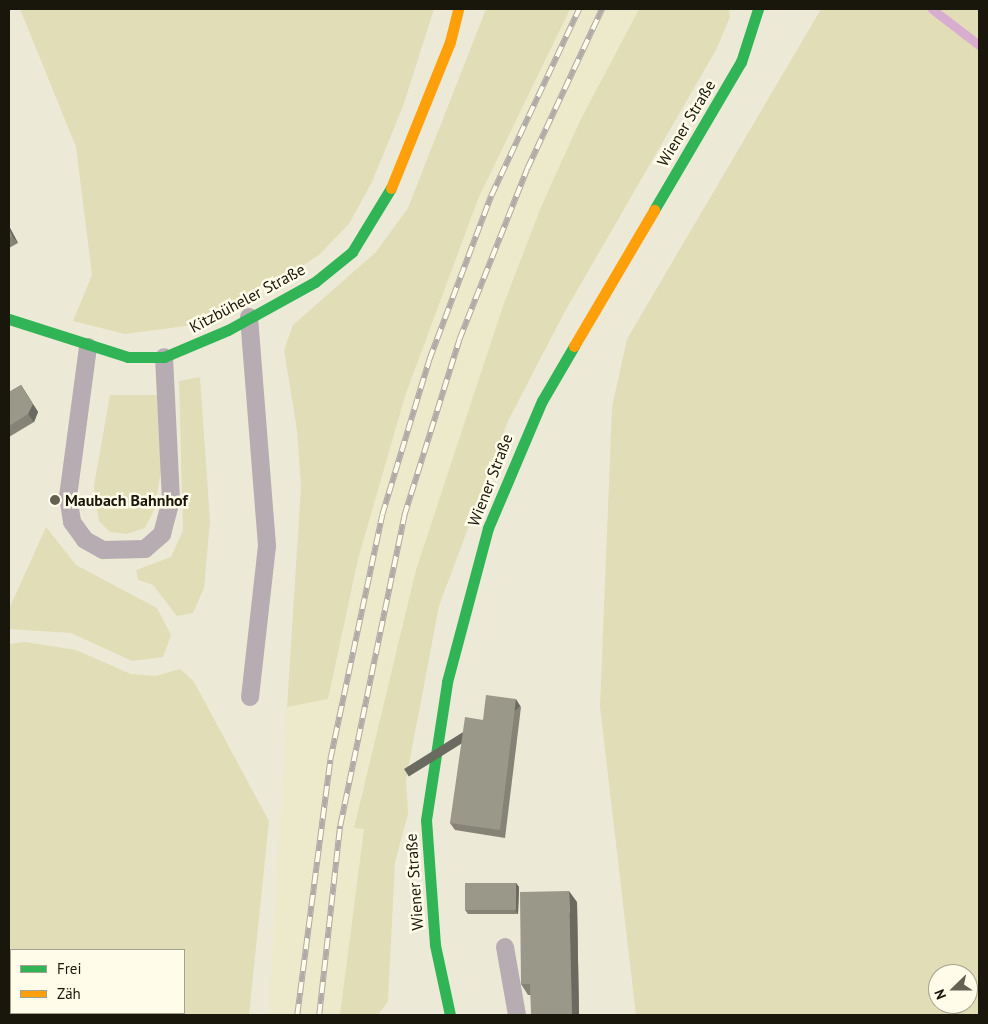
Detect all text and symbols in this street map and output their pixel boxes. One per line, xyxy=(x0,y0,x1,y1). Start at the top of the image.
street label: Wiener Straße xyxy=(653,76,719,170)
street label: Kitzbüheler Straße xyxy=(186,259,308,337)
street label: Wiener Straße xyxy=(464,431,516,529)
place label: Maubach Bahnhof xyxy=(65,490,188,510)
marker: Maubach Bahnhof xyxy=(49,494,61,506)
street label: Wiener Straße xyxy=(401,833,427,931)
legend xyxy=(10,949,185,1014)
text: Frei xyxy=(57,959,82,978)
north arrow xyxy=(928,964,978,1014)
text: Zäh xyxy=(57,984,81,1003)
text: N xyxy=(930,987,950,1002)

